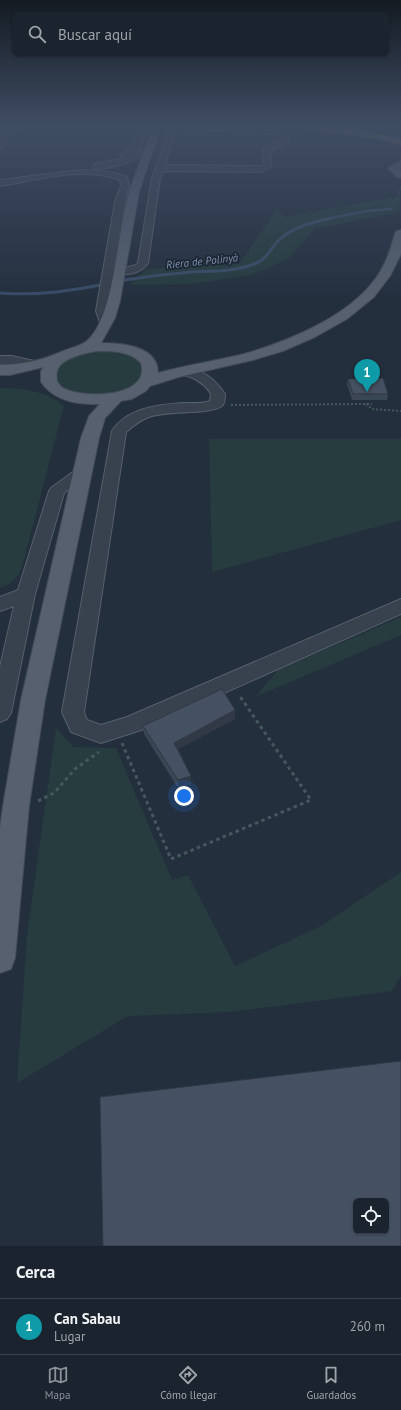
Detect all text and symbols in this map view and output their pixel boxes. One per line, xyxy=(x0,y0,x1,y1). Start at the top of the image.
search box xyxy=(12,12,389,56)
icon: search xyxy=(26,23,48,45)
text: Buscar aquí xyxy=(58,25,132,44)
water label: Riera de Polinyà xyxy=(165,250,239,272)
pin: 1 xyxy=(354,359,380,392)
your location xyxy=(174,786,194,806)
map controls xyxy=(353,1198,389,1234)
button: locate xyxy=(353,1198,389,1234)
text: Cerca xyxy=(16,1261,55,1283)
text: Can Sabau xyxy=(54,1309,121,1328)
text: 1 xyxy=(25,1318,33,1335)
text: 260 m xyxy=(350,1318,385,1335)
text: Lugar xyxy=(54,1328,85,1345)
tab: Mapa xyxy=(45,1364,70,1402)
tab: Cómo llegar xyxy=(160,1364,217,1402)
tab: Guardados xyxy=(306,1364,356,1402)

